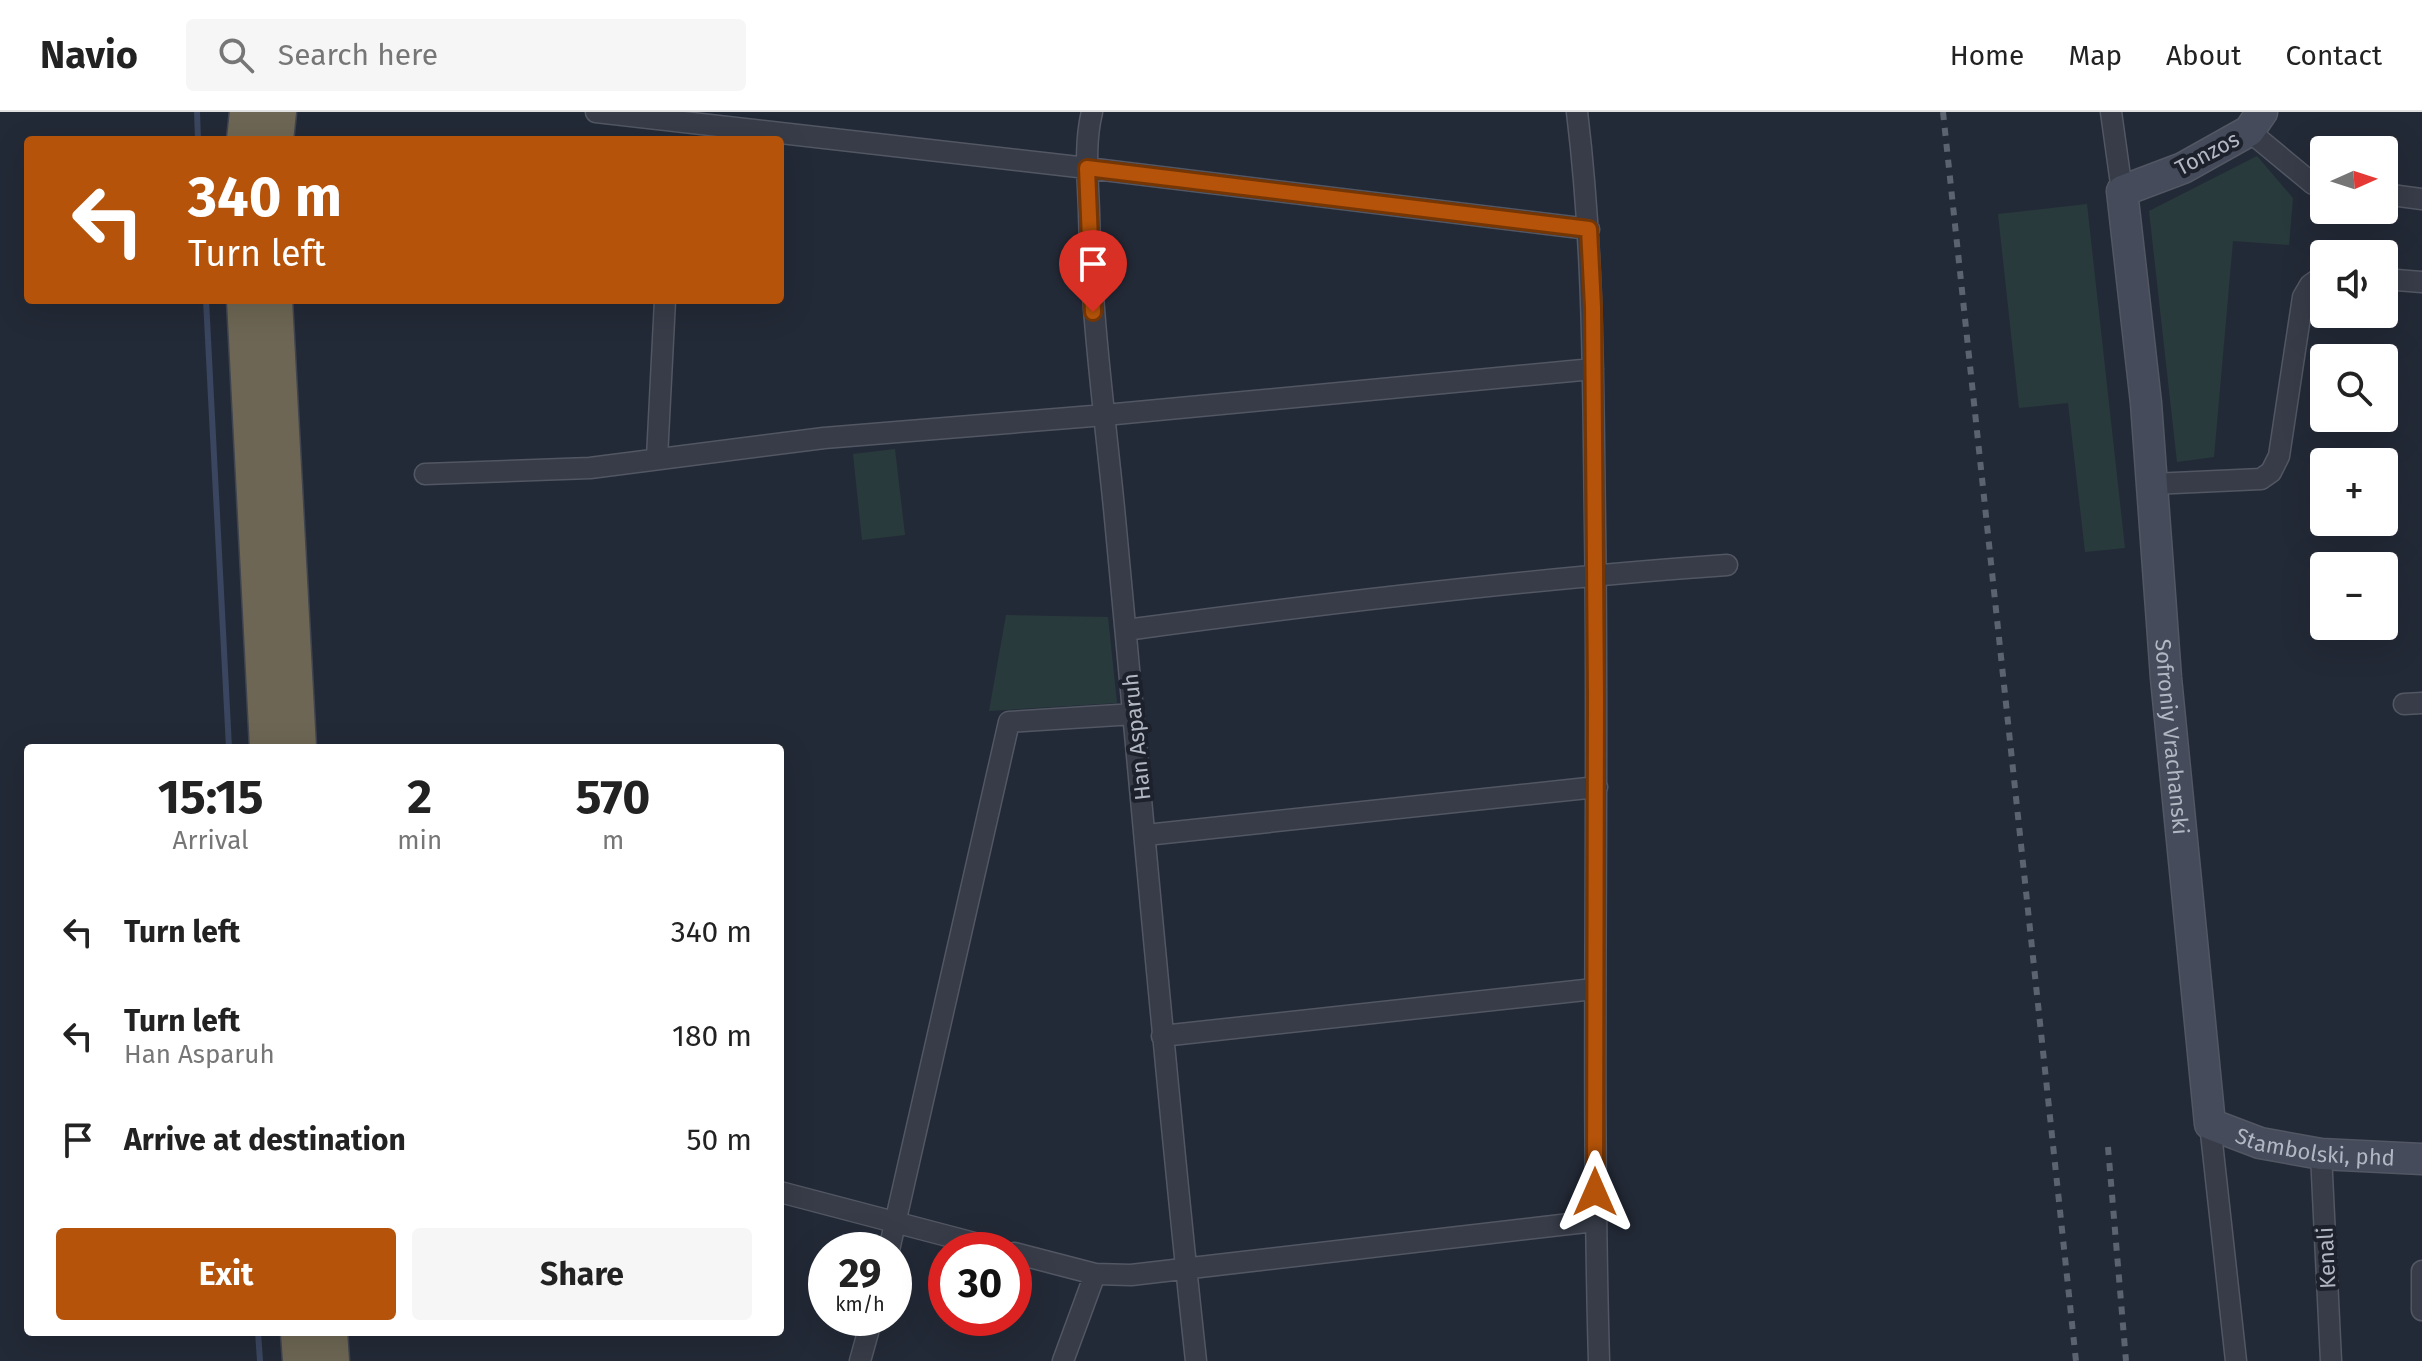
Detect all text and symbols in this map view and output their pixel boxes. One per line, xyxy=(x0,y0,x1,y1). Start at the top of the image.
search box xyxy=(186,19,746,91)
text: Navio xyxy=(40,32,138,78)
icon: search xyxy=(214,33,258,77)
text: Search here xyxy=(278,37,438,73)
text: Home xyxy=(1950,39,2024,72)
text: Map xyxy=(2068,39,2122,72)
text: About xyxy=(2166,39,2241,72)
text: Contact xyxy=(2285,39,2382,72)
street label: Tonzos xyxy=(2171,125,2244,181)
north arrow xyxy=(2310,136,2398,224)
map controls xyxy=(2310,136,2398,640)
text: 340 m xyxy=(188,164,342,231)
icon: left xyxy=(56,168,160,272)
pin xyxy=(1059,230,1127,312)
text: Turn left xyxy=(188,232,326,276)
button: sound xyxy=(2310,240,2398,328)
icon: arrive xyxy=(1071,242,1115,286)
button: search xyxy=(2310,344,2398,432)
button: + xyxy=(2310,448,2398,536)
button: − xyxy=(2310,552,2398,640)
street label: Sofroniy Vrachanski xyxy=(2149,638,2194,836)
street label: Han Asparuh xyxy=(1116,672,1157,802)
text: 15:15 xyxy=(158,768,264,826)
text: 2 xyxy=(407,768,432,826)
text: 570 xyxy=(576,768,650,826)
text: Arrival xyxy=(173,825,249,856)
text: min xyxy=(397,825,442,856)
text: m xyxy=(602,825,624,856)
icon: left xyxy=(56,910,100,954)
text: Turn left xyxy=(124,914,240,950)
text: 340 m xyxy=(671,914,752,950)
text: Turn left xyxy=(124,1003,240,1039)
icon: left xyxy=(56,1014,100,1058)
text: 180 m xyxy=(672,1018,752,1054)
text: Han Asparuh xyxy=(124,1039,275,1070)
icon: arrive xyxy=(56,1118,100,1162)
text: Arrive at destination xyxy=(124,1122,406,1158)
text: 50 m xyxy=(687,1122,752,1158)
street label: Stambolski, phd xyxy=(2232,1122,2395,1172)
position arrow xyxy=(1553,1150,1637,1234)
street label: Kenali xyxy=(2311,1226,2342,1290)
button: Exit xyxy=(56,1228,396,1320)
button: Share xyxy=(412,1228,752,1320)
speed limit sign: 30 xyxy=(928,1232,1032,1336)
text: 29 xyxy=(839,1250,881,1298)
text: km/h xyxy=(835,1292,885,1316)

